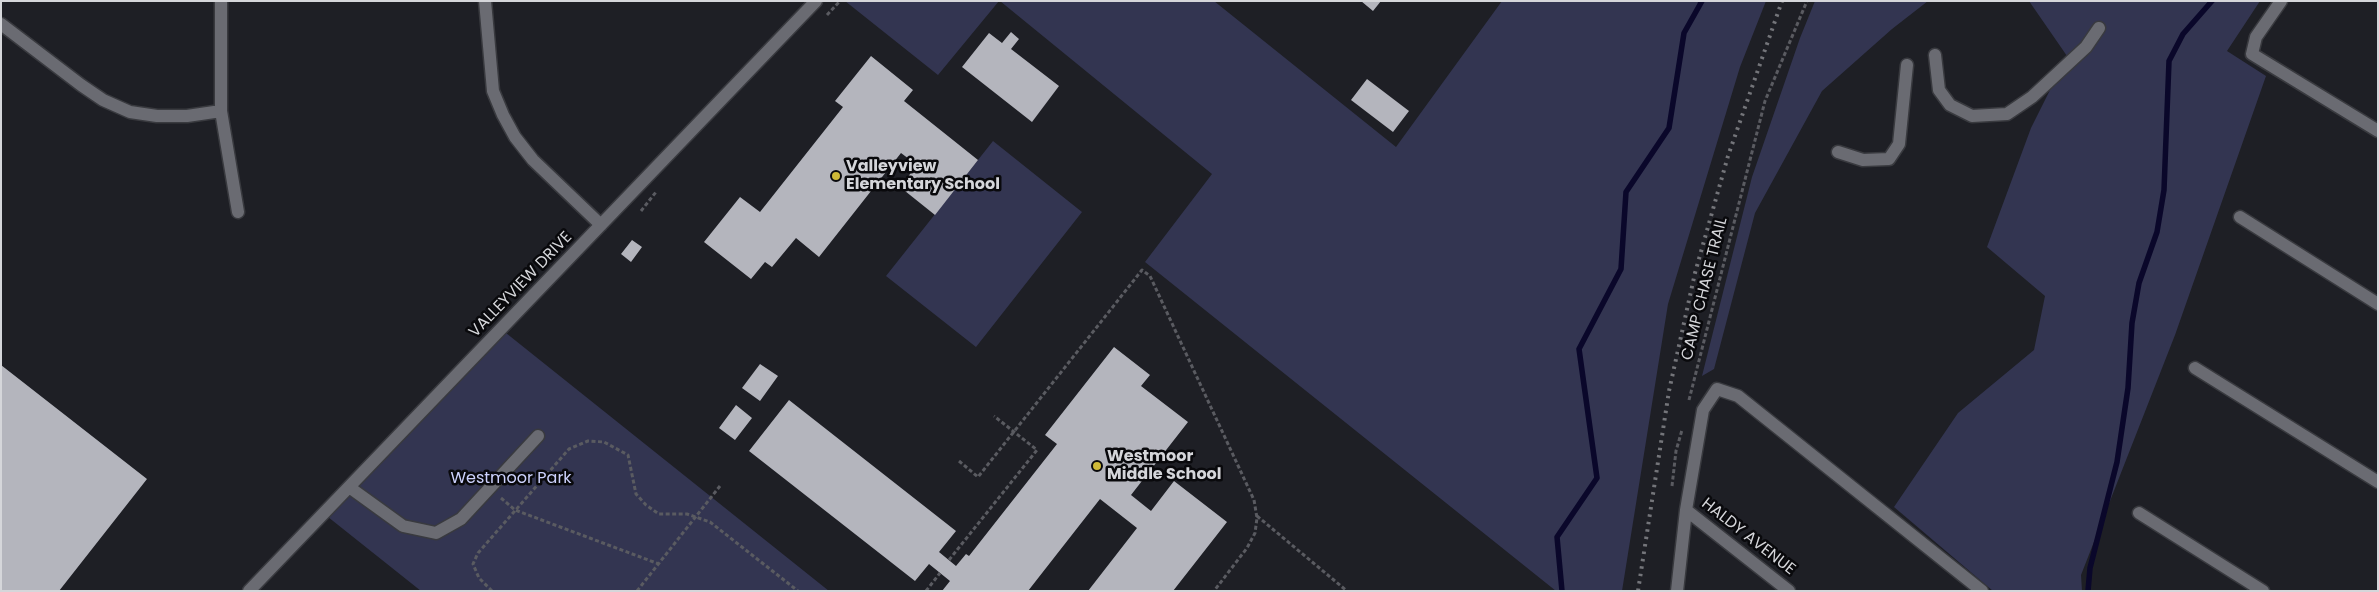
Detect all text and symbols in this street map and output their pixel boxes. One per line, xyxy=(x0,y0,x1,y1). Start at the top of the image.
place label: Valleyview Elementary School xyxy=(846,157,1000,195)
marker: Valleyview Elementary School xyxy=(830,170,842,182)
street label: CAMP CHASE TRAIL xyxy=(1678,216,1732,362)
street label: VALLEYVIEW DRIVE xyxy=(466,228,576,342)
place label: Westmoor Middle School xyxy=(1107,447,1222,485)
marker: Westmoor Middle School xyxy=(1091,460,1103,472)
park label: Westmoor Park xyxy=(450,469,572,489)
street label: HALDY AVENUE xyxy=(1697,494,1799,580)

